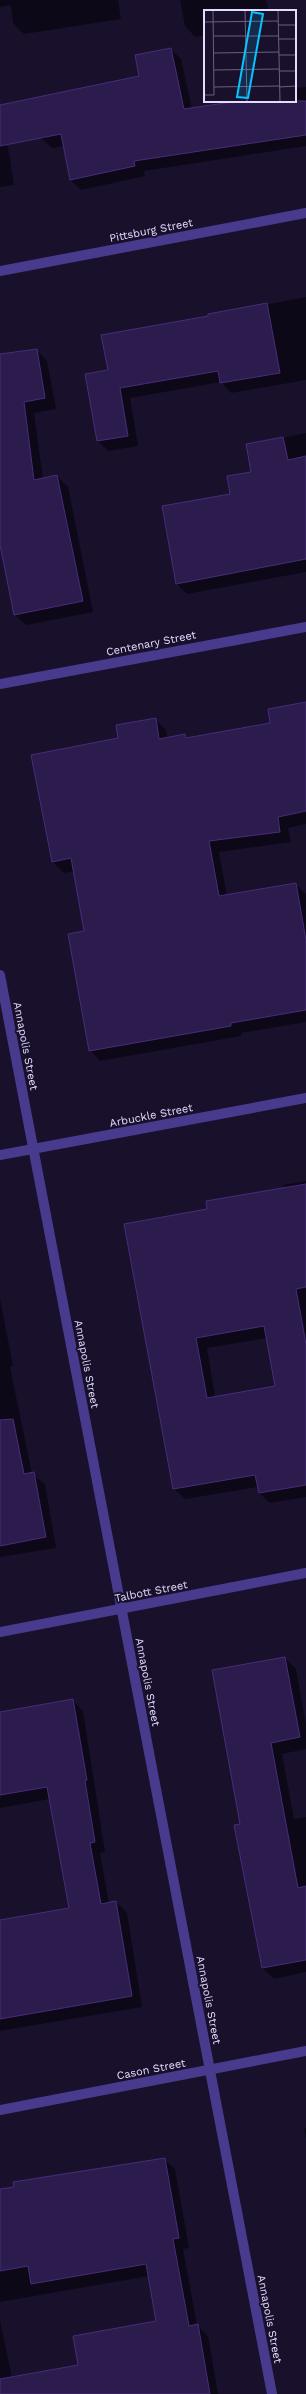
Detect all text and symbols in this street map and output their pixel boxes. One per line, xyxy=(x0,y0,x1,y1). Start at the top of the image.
inset map xyxy=(204,10,296,102)
street label: Pittsburg Street xyxy=(108,216,194,245)
street label: Centenary Street xyxy=(105,628,198,659)
street label: Annapolis Street xyxy=(11,1001,41,1092)
street label: Arbuckle Street xyxy=(108,1101,194,1130)
street label: Annapolis Street xyxy=(72,1319,102,1410)
street label: Talbott Street xyxy=(114,1578,189,1605)
street label: Annapolis Street xyxy=(133,1637,163,1728)
street label: Annapolis Street xyxy=(194,1955,224,2046)
street label: Cason Street xyxy=(116,2056,187,2083)
street label: Annapolis Street xyxy=(255,2274,285,2365)

